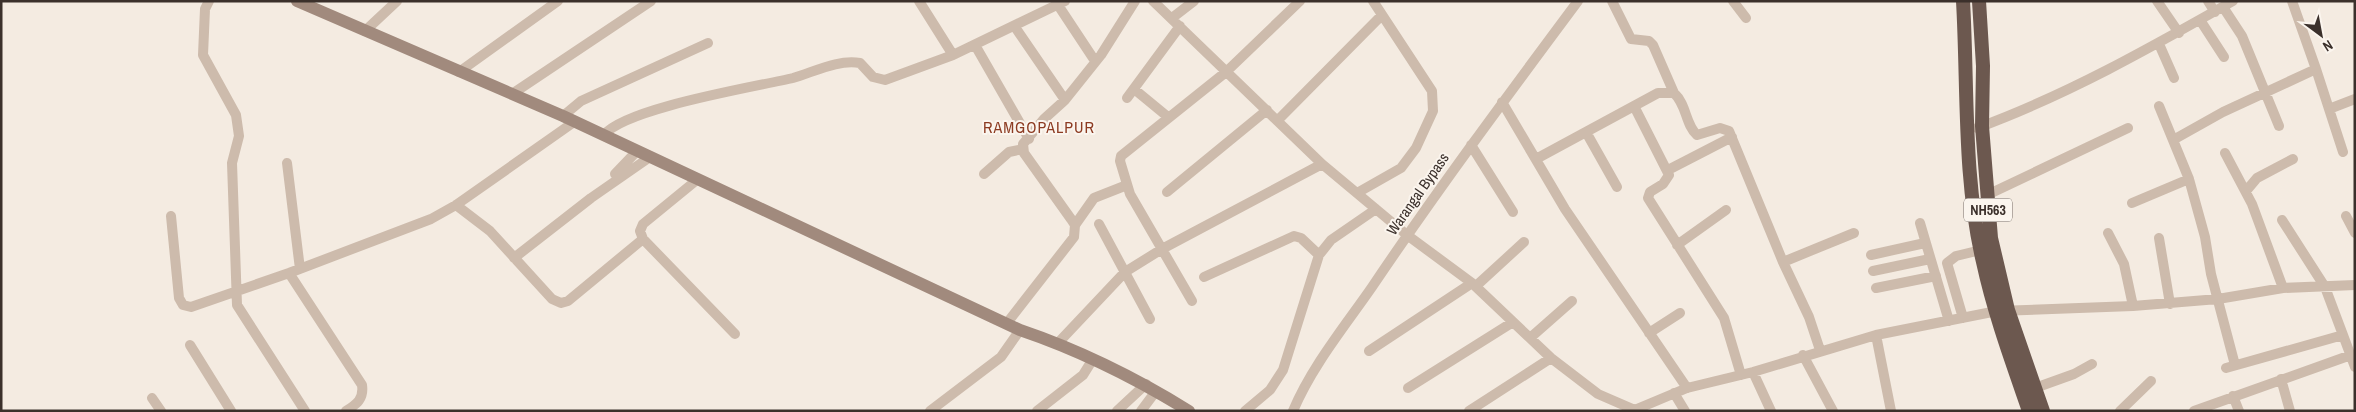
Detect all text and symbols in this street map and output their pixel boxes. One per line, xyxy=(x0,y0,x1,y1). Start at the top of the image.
north arrow xyxy=(2296,10,2346,60)
text: N xyxy=(2320,36,2336,56)
district label: RAMGOPALPUR xyxy=(983,116,1095,138)
street label: Warangal Bypass xyxy=(1381,148,1454,239)
road number: NH563 xyxy=(1964,198,2012,222)

